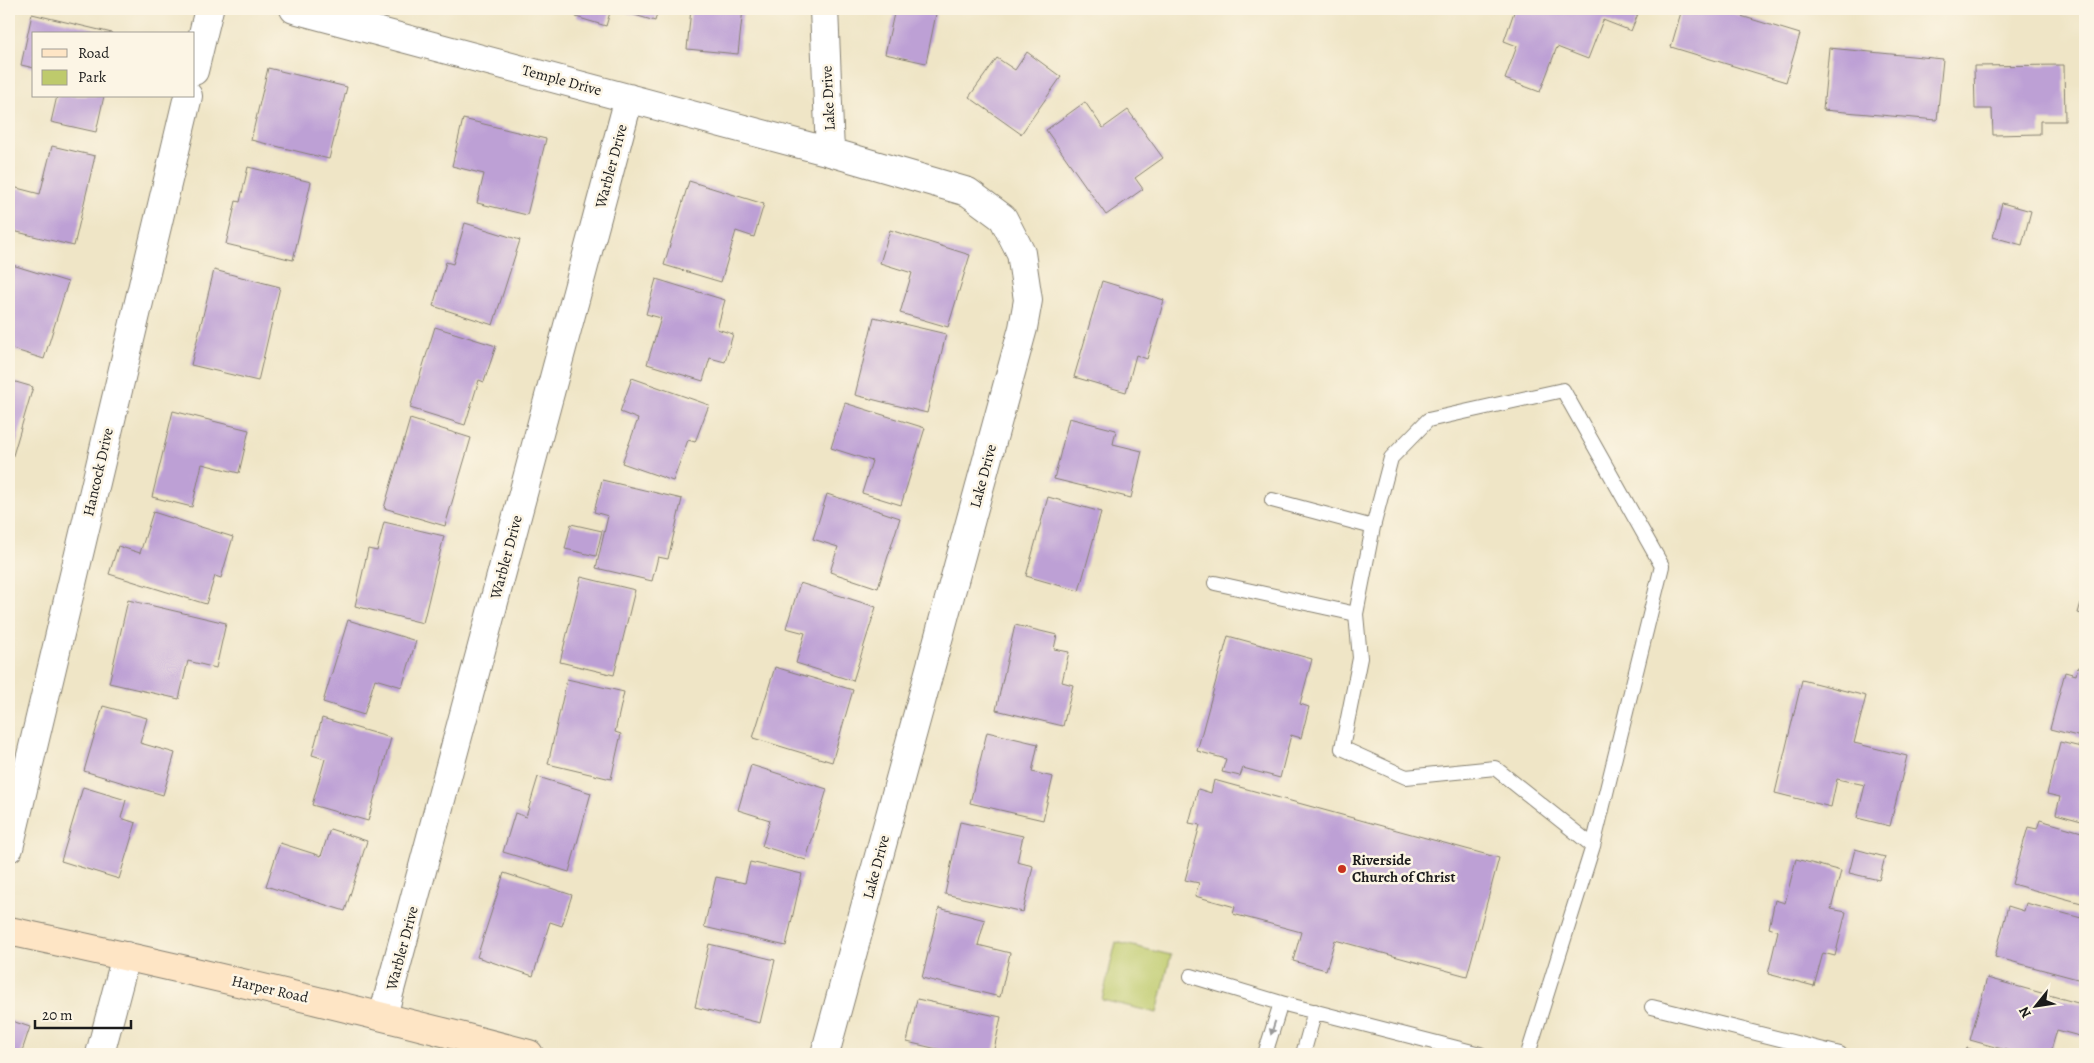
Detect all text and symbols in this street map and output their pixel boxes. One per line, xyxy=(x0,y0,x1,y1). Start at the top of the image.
legend xyxy=(32,32,195,98)
text: Road xyxy=(78,43,110,63)
street label: Temple Drive xyxy=(520,60,604,100)
street label: Lake Drive xyxy=(816,65,840,131)
text: Park xyxy=(78,67,107,87)
street label: Warbler Drive xyxy=(590,122,632,211)
street label: Hancock Drive xyxy=(78,425,118,518)
street label: Lake Drive xyxy=(965,442,1001,510)
street label: Warbler Drive xyxy=(485,513,527,602)
street label: Lake Drive xyxy=(858,833,894,901)
place label: Riverside Church of Christ xyxy=(1352,850,1455,887)
marker: Riverside Church of Christ xyxy=(1336,863,1348,875)
street label: Warbler Drive xyxy=(381,904,423,993)
street label: Harper Road xyxy=(230,970,311,1008)
north arrow xyxy=(2012,980,2062,1030)
scale bar xyxy=(35,998,131,1030)
text: N xyxy=(2014,1003,2036,1021)
text: 20 m xyxy=(42,1005,73,1025)
one-way arrow xyxy=(1269,1021,1276,1036)

